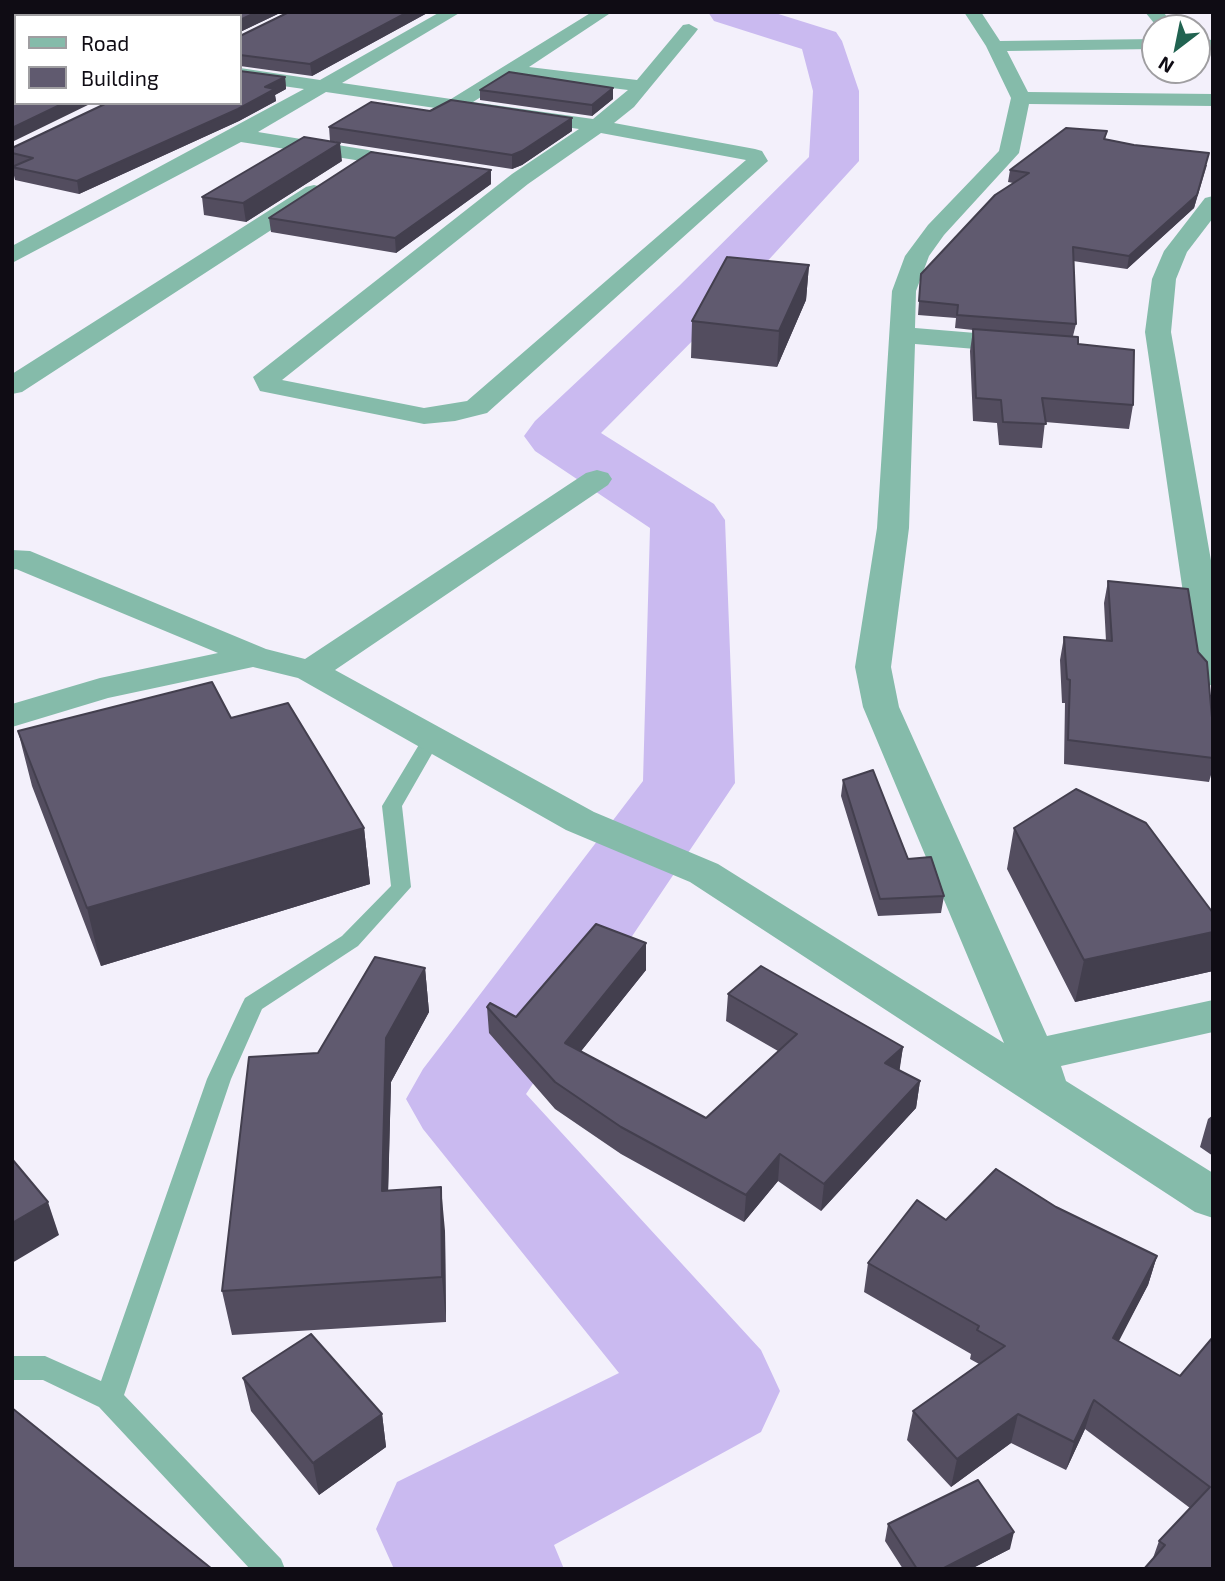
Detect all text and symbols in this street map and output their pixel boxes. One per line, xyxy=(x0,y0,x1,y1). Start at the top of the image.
legend xyxy=(14,14,242,105)
north arrow xyxy=(1141,14,1211,84)
text: Road xyxy=(81,30,129,55)
text: N xyxy=(1154,52,1178,79)
text: Building xyxy=(81,65,159,90)

